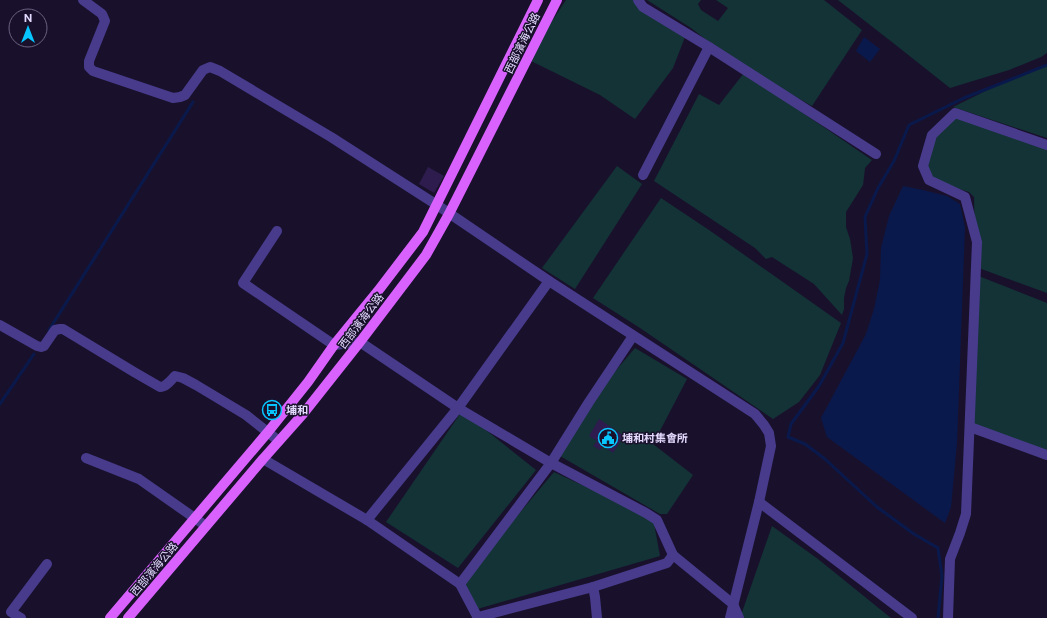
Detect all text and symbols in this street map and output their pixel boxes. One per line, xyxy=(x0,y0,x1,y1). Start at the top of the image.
north arrow xyxy=(8,8,48,48)
street label: 西部濱海公路 xyxy=(502,11,542,75)
text: N xyxy=(24,12,32,24)
street label: 西部濱海公路 xyxy=(336,291,386,351)
bus stop icon: 埔和 xyxy=(261,399,283,421)
place label: 埔和 xyxy=(286,404,308,416)
public building icon: 埔和村集會所 xyxy=(597,427,619,449)
place label: 埔和村集會所 xyxy=(622,432,688,444)
street label: 西部濱海公路 xyxy=(128,540,180,598)

